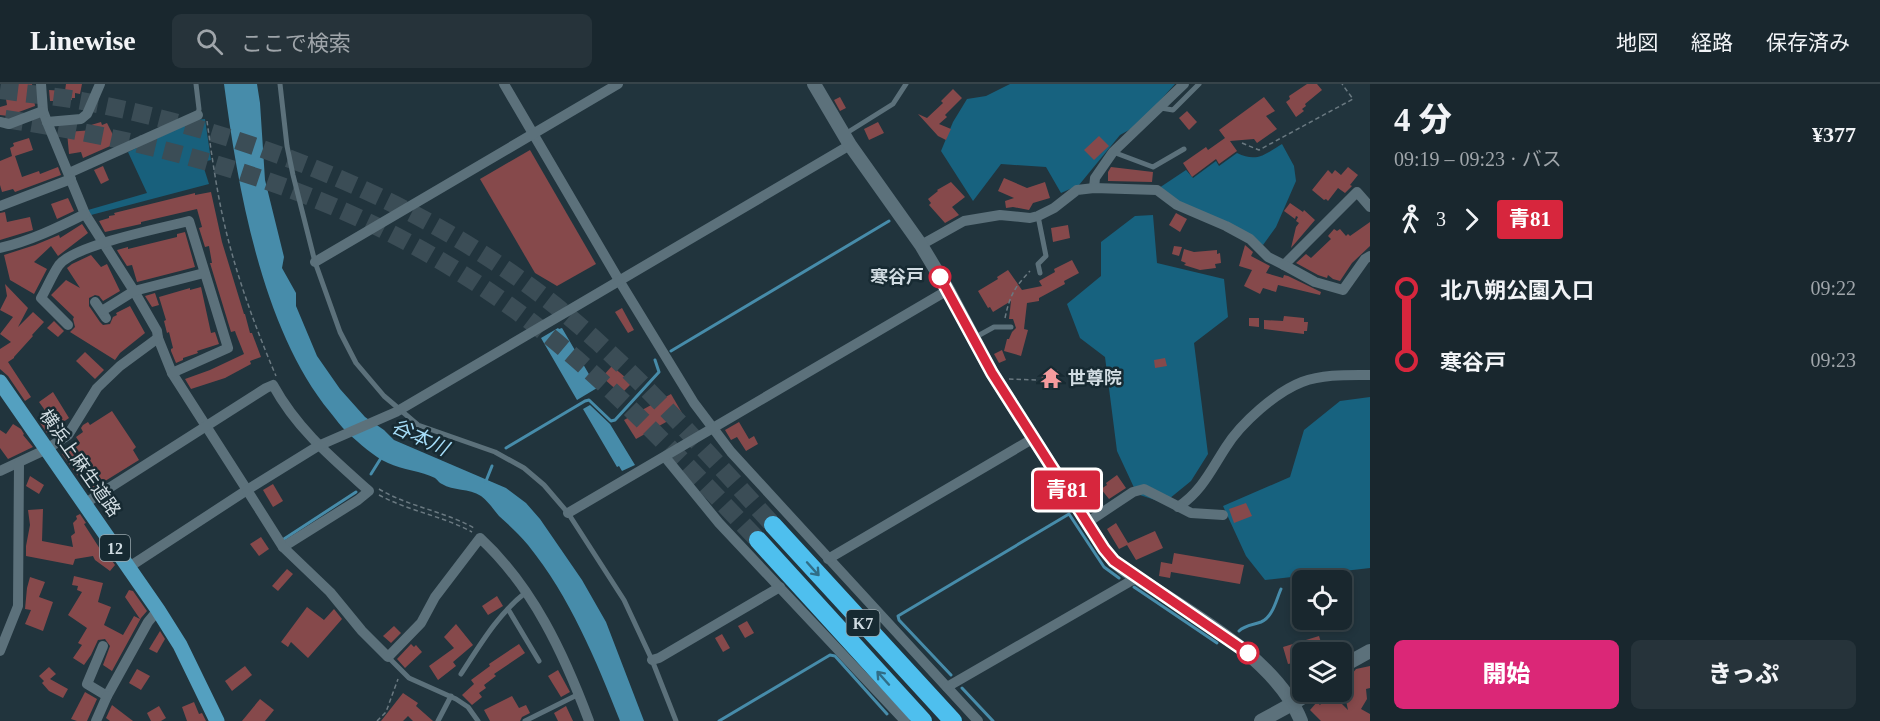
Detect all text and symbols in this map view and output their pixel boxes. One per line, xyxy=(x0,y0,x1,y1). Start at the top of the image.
search box xyxy=(172,14,592,68)
text: Linewise xyxy=(30,25,136,56)
icon: search xyxy=(193,25,226,58)
text: ここで検索 xyxy=(241,31,351,56)
text: 地図 xyxy=(1616,31,1658,55)
text: 経路 xyxy=(1691,31,1733,55)
text: 保存済み xyxy=(1766,31,1850,55)
text: 4 分 xyxy=(1394,102,1452,138)
text: ¥377 xyxy=(1812,122,1856,147)
text: 09:19 – 09:23 · バス xyxy=(1394,148,1562,170)
icon: walk xyxy=(1394,203,1427,236)
icon: forward xyxy=(1455,203,1488,236)
text: 青81 xyxy=(1509,207,1551,231)
text: 3 xyxy=(1436,208,1446,230)
marker: 寒谷戸 xyxy=(929,266,951,288)
place label: 寒谷戸 xyxy=(870,267,924,287)
text: 09:22 xyxy=(1810,277,1856,299)
text: 北八朔公園入口 xyxy=(1440,278,1594,303)
text: 09:23 xyxy=(1810,349,1856,371)
text: 寒谷戸 xyxy=(1440,350,1506,375)
temple icon: 世尊院 xyxy=(1039,366,1063,390)
place label: 世尊院 xyxy=(1068,368,1122,388)
street label: 横浜上麻生道路 xyxy=(36,406,124,520)
water label: 谷本川 xyxy=(388,414,454,460)
line badge: 青81 xyxy=(1032,470,1102,510)
text: 青81 xyxy=(1046,478,1088,502)
road number: 12 xyxy=(100,535,130,561)
one-way arrow xyxy=(806,561,820,576)
map controls xyxy=(1292,570,1352,702)
button: locate xyxy=(1292,570,1352,630)
road number: K7 xyxy=(846,610,880,636)
button: 開始 xyxy=(1394,640,1619,709)
button: きっぷ xyxy=(1631,640,1856,709)
unlabelled marker xyxy=(1237,642,1259,664)
button: layers xyxy=(1292,642,1352,702)
one-way arrow xyxy=(877,671,891,686)

